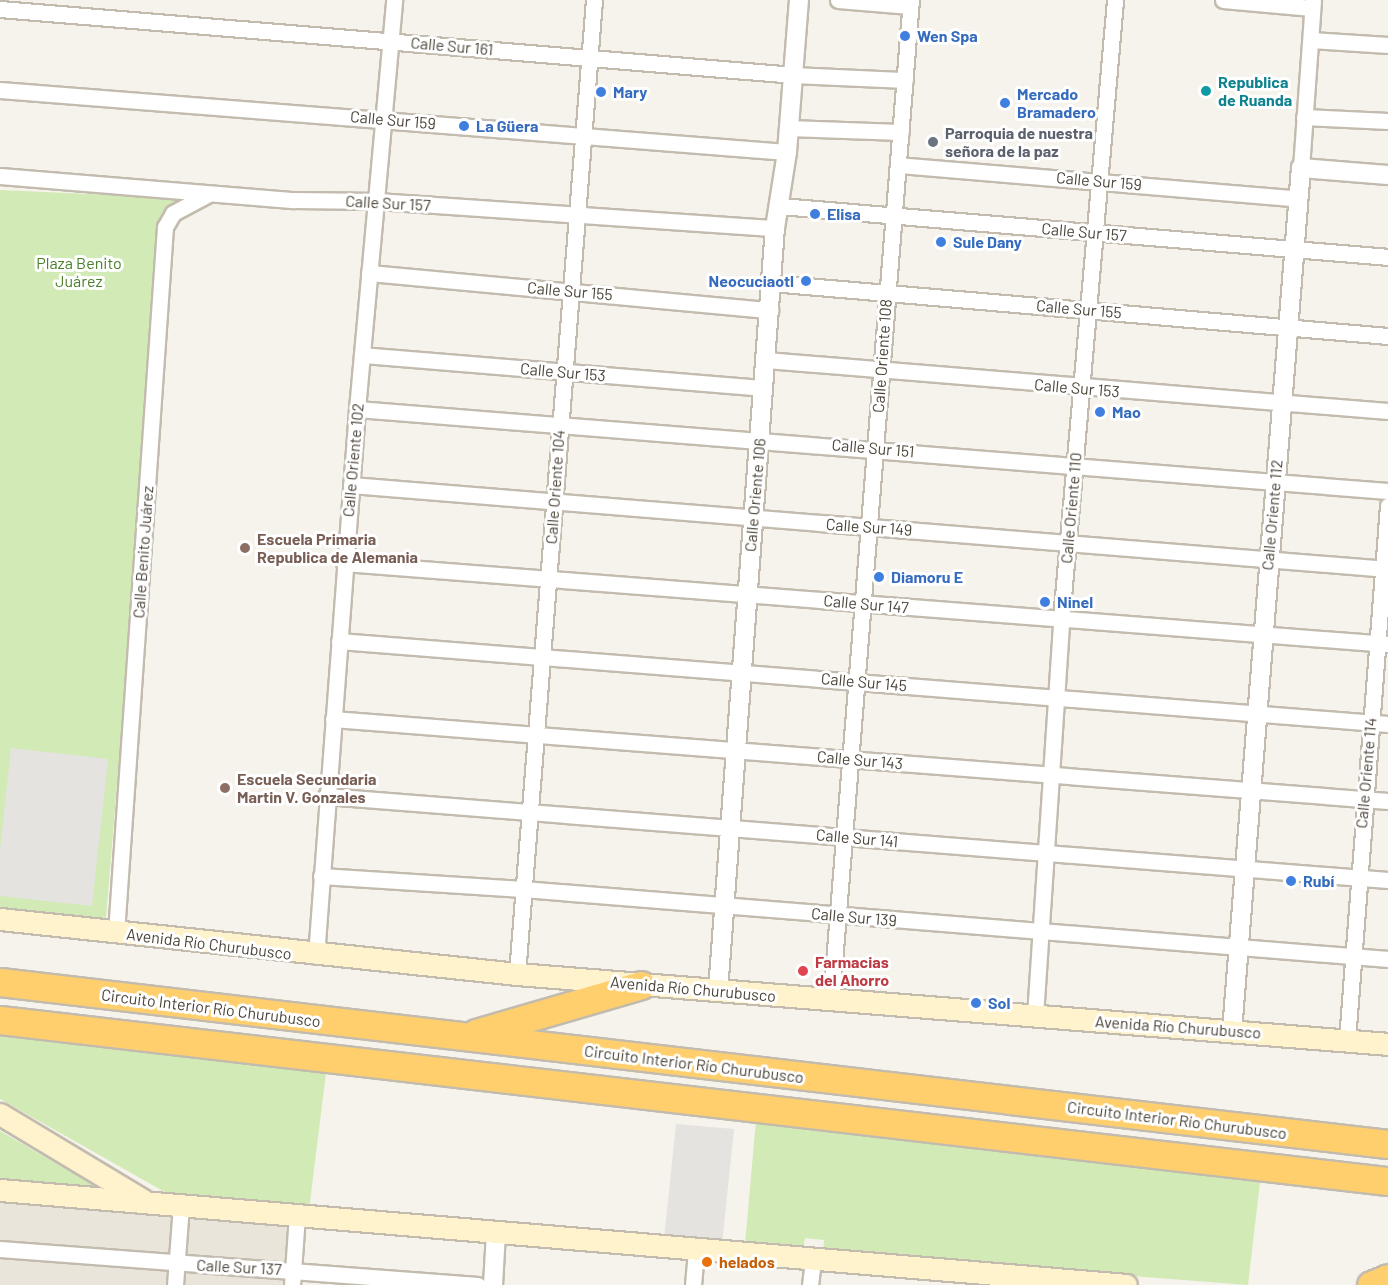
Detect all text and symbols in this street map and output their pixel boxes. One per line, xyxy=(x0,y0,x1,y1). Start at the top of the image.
place label: Wen Spa xyxy=(917,26,978,46)
marker: Wen Spa xyxy=(898,29,912,43)
street label: Calle Sur 161 xyxy=(410,33,494,59)
place label: Republica de Ruanda xyxy=(1218,72,1292,110)
place label: Mary xyxy=(613,82,647,102)
place label: Mercado Bramadero xyxy=(1017,84,1096,122)
marker: Republica de Ruanda xyxy=(1199,84,1213,98)
marker: Mary xyxy=(594,85,608,99)
marker: Mercado Bramadero xyxy=(998,96,1012,110)
street label: Calle Sur 159 xyxy=(349,107,437,133)
place label: La Güera xyxy=(476,116,539,136)
marker: La Güera xyxy=(457,119,471,133)
place label: Parroquia de nuestra señora de la paz xyxy=(945,123,1093,161)
marker: Parroquia de nuestra señora de la paz xyxy=(926,135,940,149)
street label: Calle Sur 159 xyxy=(1055,168,1143,194)
street label: Calle Sur 157 xyxy=(345,191,431,215)
place label: Elisa xyxy=(827,204,861,224)
marker: Elisa xyxy=(808,207,822,221)
street label: Calle Sur 157 xyxy=(1041,219,1127,245)
place label: Sule Dany xyxy=(953,232,1022,252)
marker: Sule Dany xyxy=(934,235,948,249)
park label: Plaza Benito Juárez xyxy=(36,253,122,291)
place label: Neocuciaotl xyxy=(709,271,794,291)
marker: Neocuciaotl xyxy=(799,274,813,288)
street label: Calle Sur 155 xyxy=(526,278,614,304)
street label: Calle Sur 155 xyxy=(1035,296,1123,322)
street label: Calle Oriente 108 xyxy=(868,298,896,414)
street label: Calle Sur 153 xyxy=(519,359,607,385)
street label: Calle Sur 153 xyxy=(1033,375,1121,401)
street label: Calle Oriente 102 xyxy=(338,402,368,518)
place label: Mao xyxy=(1112,402,1141,422)
marker: Mao xyxy=(1093,405,1107,419)
street label: Calle Oriente 104 xyxy=(541,429,569,545)
street label: Calle Sur 151 xyxy=(831,435,915,461)
street label: Calle Oriente 106 xyxy=(740,437,770,553)
street label: Calle Oriente 110 xyxy=(1057,452,1085,564)
street label: Calle Oriente 112 xyxy=(1258,459,1286,571)
street label: Calle Benito Juárez xyxy=(129,485,157,619)
street label: Calle Sur 149 xyxy=(825,514,913,540)
place label: Escuela Primaria Republica de Alemania xyxy=(257,529,418,567)
marker: Escuela Primaria Republica de Alemania xyxy=(238,541,252,555)
place label: Diamoru E xyxy=(891,567,963,587)
marker: Diamoru E xyxy=(872,570,886,584)
street label: Calle Sur 147 xyxy=(823,591,909,617)
place label: Ninel xyxy=(1057,592,1093,612)
marker: Ninel xyxy=(1038,595,1052,609)
street label: Calle Sur 145 xyxy=(820,669,908,695)
street label: Calle Oriente 114 xyxy=(1352,717,1380,829)
street label: Calle Sur 143 xyxy=(816,747,904,773)
place label: Escuela Secundaria Martin V. Gonzales xyxy=(237,769,376,807)
marker: Escuela Secundaria Martin V. Gonzales xyxy=(218,781,232,795)
street label: Calle Sur 141 xyxy=(815,825,899,851)
place label: Rubí xyxy=(1303,871,1334,891)
marker: Rubí xyxy=(1284,874,1298,888)
street label: Calle Sur 139 xyxy=(810,904,898,930)
street label: Avenida Río Churubusco xyxy=(125,924,293,964)
place label: Farmacias del Ahorro xyxy=(815,952,889,990)
marker: Farmacias del Ahorro xyxy=(796,964,810,978)
street label: Avenida Río Churubusco xyxy=(609,972,777,1006)
street label: Circuito Interior Río Churubusco xyxy=(100,985,322,1031)
place label: Sol xyxy=(988,993,1010,1013)
marker: Sol xyxy=(969,996,983,1010)
street label: Avenida Río Churubusco xyxy=(1094,1012,1262,1042)
street label: Circuito Interior Río Churubusco xyxy=(583,1041,805,1087)
street label: Circuito Interior Río Churubusco xyxy=(1066,1097,1288,1143)
place label: helados xyxy=(719,1252,775,1272)
street label: Calle Sur 137 xyxy=(196,1255,282,1279)
marker: helados xyxy=(700,1255,714,1269)

